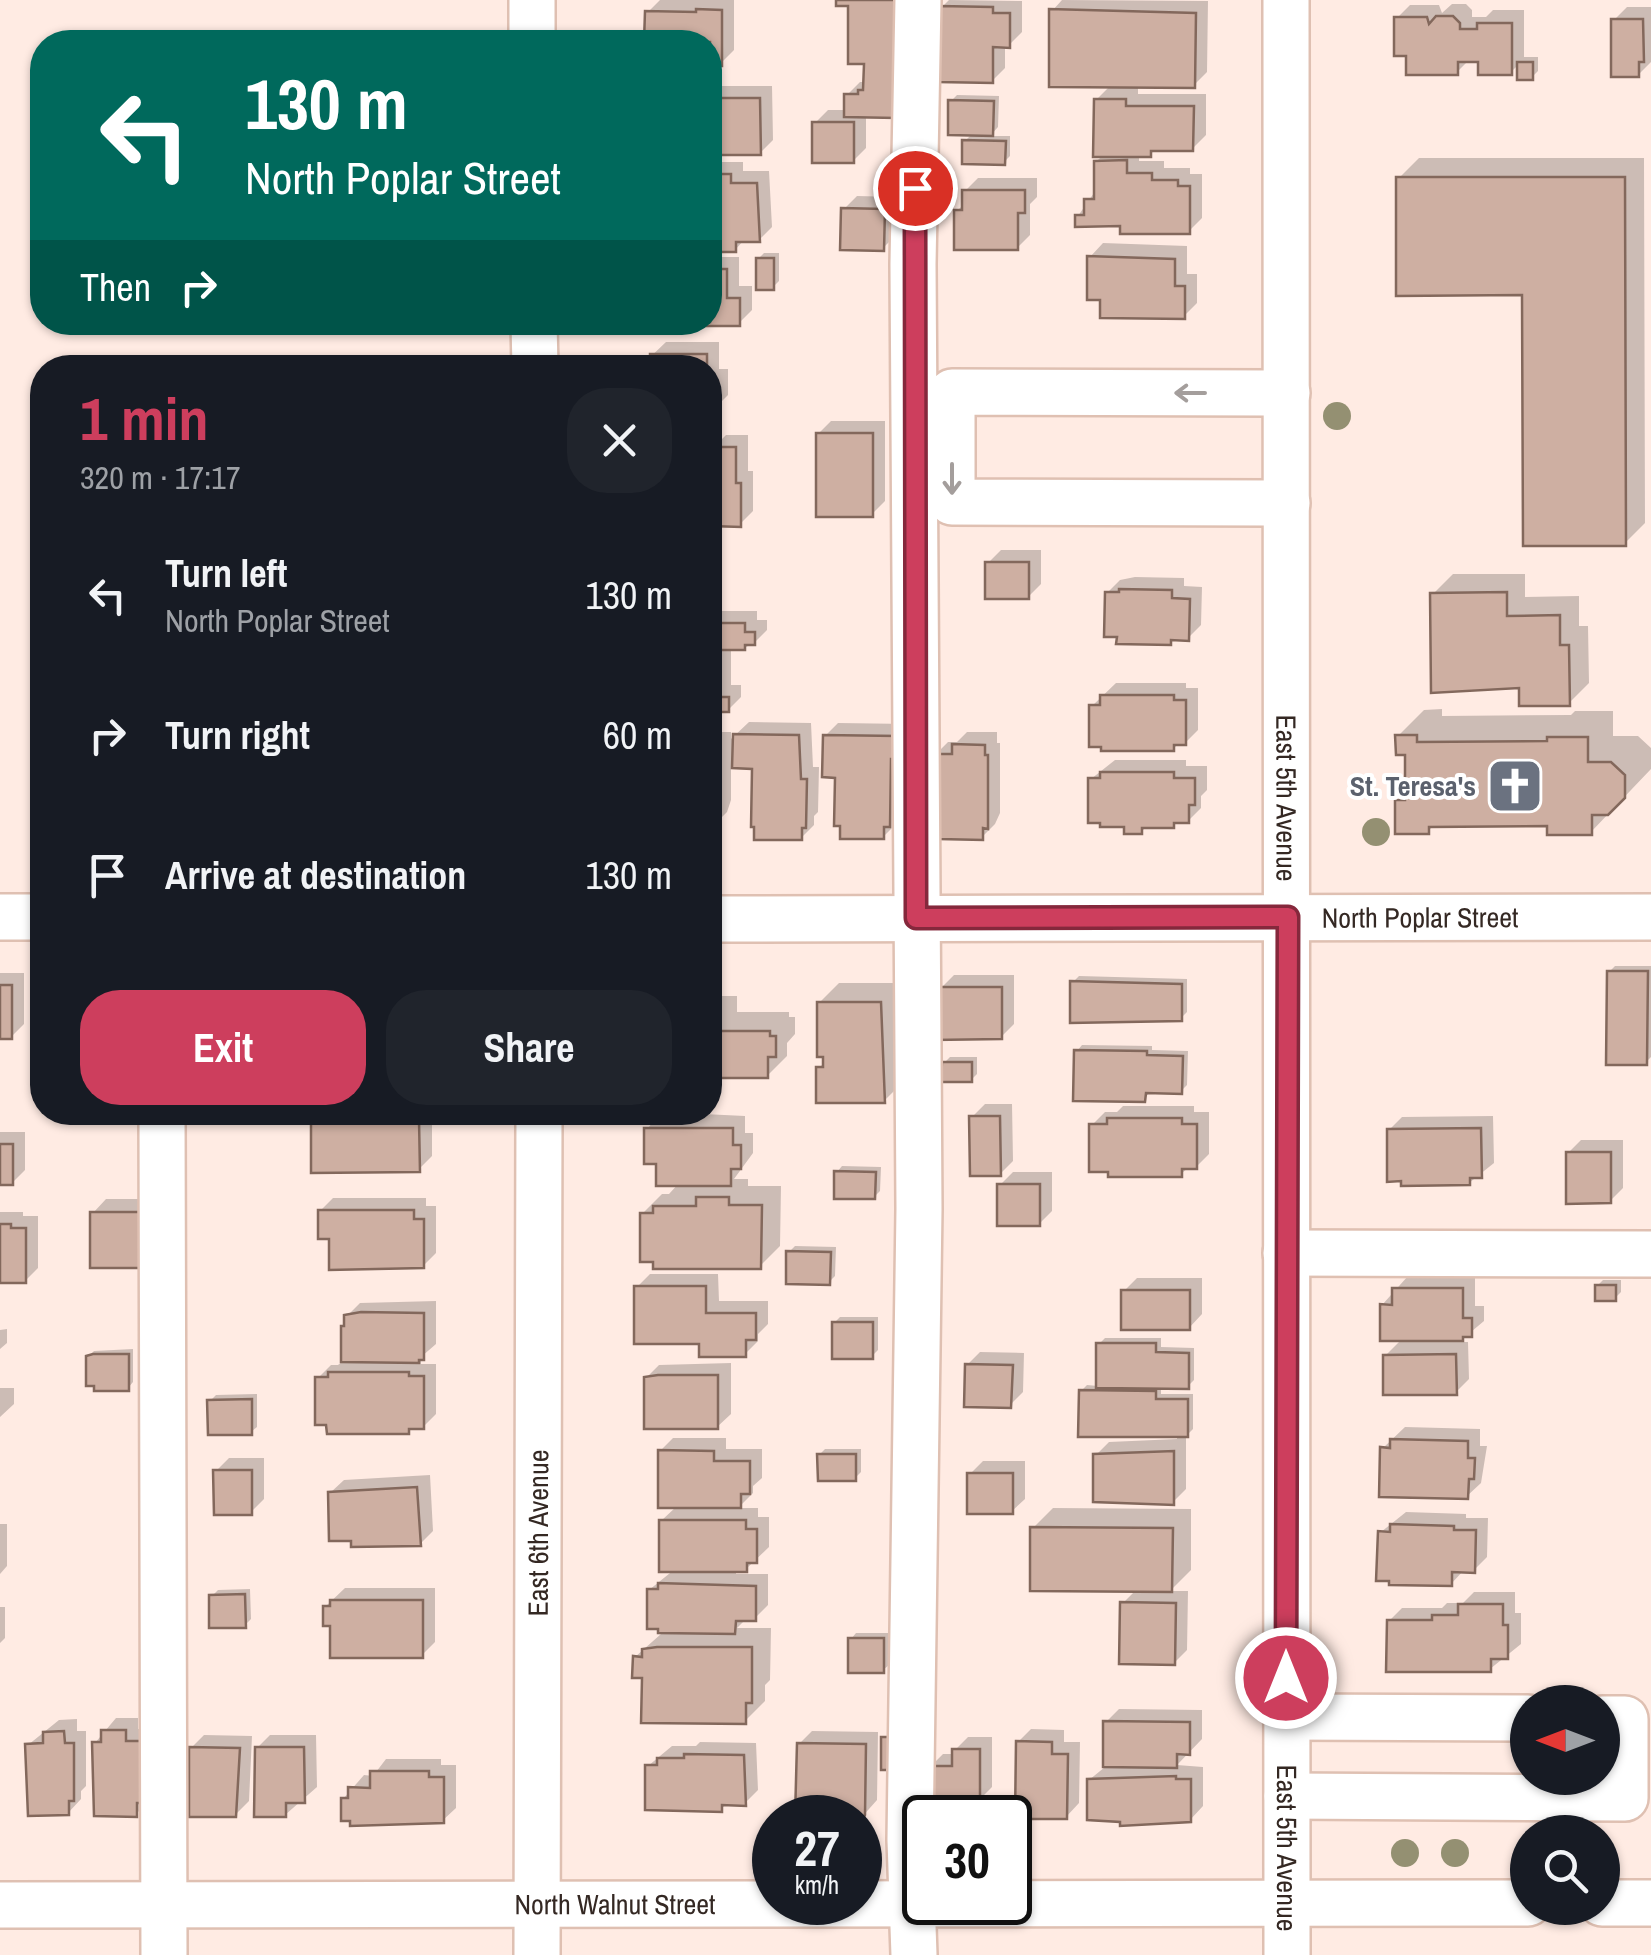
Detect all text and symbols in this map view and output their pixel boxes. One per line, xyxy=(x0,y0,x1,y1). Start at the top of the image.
text: 130 m xyxy=(245,57,408,151)
icon: left xyxy=(80,70,210,200)
pin xyxy=(873,146,958,231)
text: North Poplar Street xyxy=(245,147,561,208)
icon: arrive xyxy=(888,161,943,216)
icon: right xyxy=(171,260,226,315)
text: Then xyxy=(80,262,151,313)
text: 1 min xyxy=(80,378,209,459)
one-way arrow xyxy=(1174,384,1206,402)
button: close xyxy=(567,388,672,493)
text: 320 m · 17:17 xyxy=(80,456,240,499)
one-way arrow xyxy=(942,462,962,494)
text: Turn left xyxy=(165,548,287,599)
icon: left xyxy=(80,568,135,623)
text: 130 m xyxy=(585,570,672,621)
text: North Poplar Street xyxy=(165,599,390,642)
icon: right xyxy=(80,708,135,763)
text: Turn right xyxy=(165,710,310,761)
text: 60 m xyxy=(603,710,672,761)
street label: East 5th Avenue xyxy=(1267,714,1305,882)
church icon: St. Teresa's xyxy=(1485,756,1545,816)
place label: St. Teresa's xyxy=(1350,767,1476,805)
icon: arrive xyxy=(80,848,135,903)
text: Arrive at destination xyxy=(165,850,466,901)
text: 130 m xyxy=(585,850,672,901)
street label: North Poplar Street xyxy=(1322,898,1518,937)
button: Exit xyxy=(80,990,366,1105)
button: Share xyxy=(386,990,672,1105)
street label: East 6th Avenue xyxy=(519,1449,557,1617)
position arrow xyxy=(1234,1626,1338,1730)
north arrow xyxy=(1510,1685,1620,1795)
map controls xyxy=(1510,1685,1620,1925)
street label: East 5th Avenue xyxy=(1268,1764,1306,1932)
speed limit sign: 30 xyxy=(902,1795,1032,1925)
text: 27 xyxy=(794,1814,840,1882)
button: search xyxy=(1510,1815,1620,1925)
text: km/h xyxy=(795,1868,839,1902)
street label: North Walnut Street xyxy=(514,1885,716,1923)

